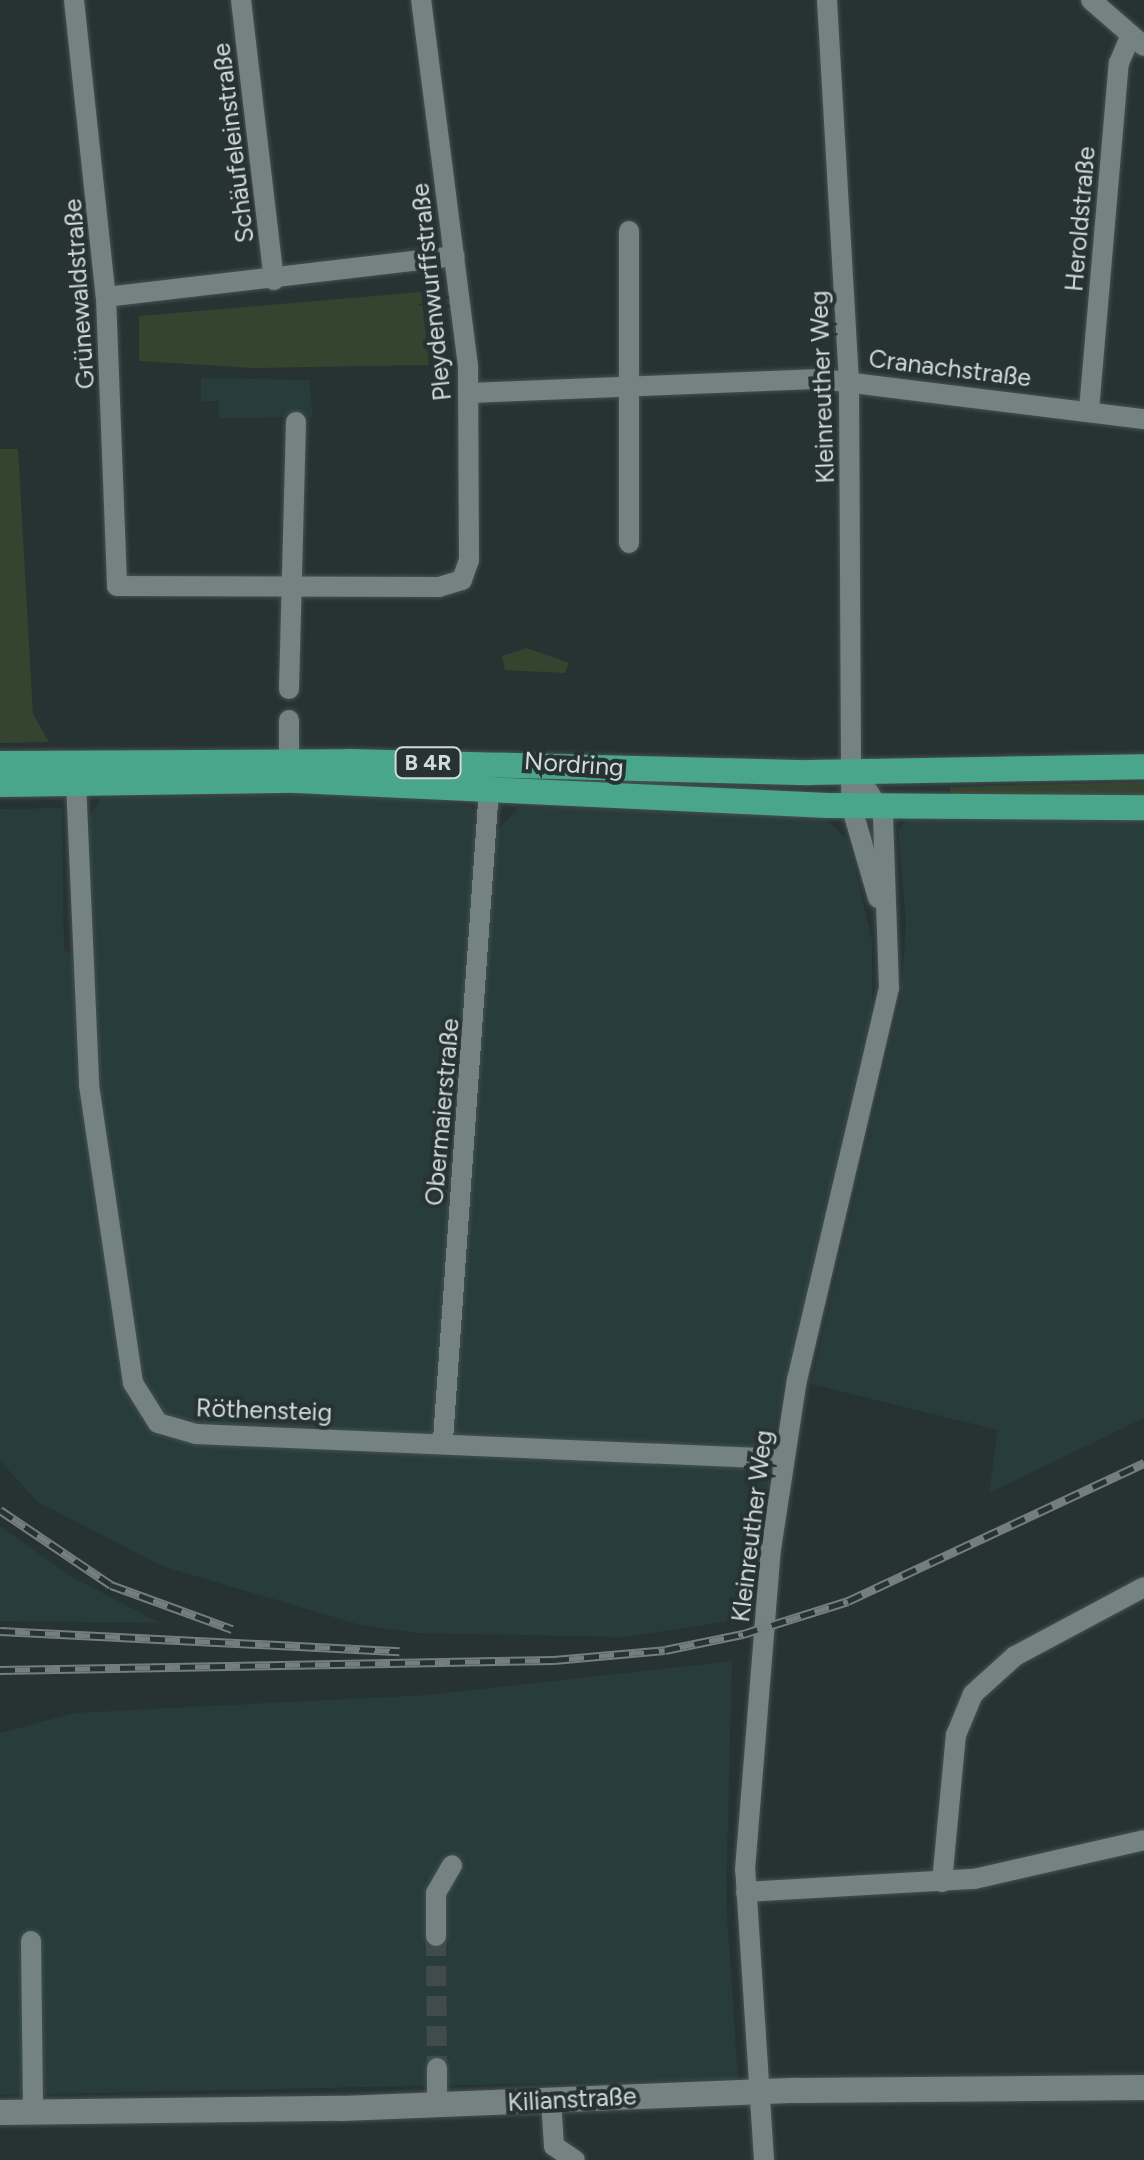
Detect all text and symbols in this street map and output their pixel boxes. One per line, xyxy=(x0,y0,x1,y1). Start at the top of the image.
street label: Schäufeleinstraße xyxy=(206,41,260,245)
street label: Heroldstraße xyxy=(1059,145,1101,293)
street label: Pleydenwurffstraße xyxy=(405,182,457,402)
street label: Grünewaldstraße xyxy=(57,198,101,390)
street label: Kleinreuther Weg xyxy=(804,290,840,484)
street label: Cranachstraße xyxy=(867,343,1033,393)
road number: B 4R xyxy=(393,746,463,780)
street label: Nordring xyxy=(523,746,625,782)
street label: Obermaierstraße xyxy=(419,1017,465,1207)
street label: Röthensteig xyxy=(195,1393,333,1427)
street label: Kleinreuther Weg xyxy=(725,1428,779,1624)
street label: Kilianstraße xyxy=(507,2081,637,2117)

